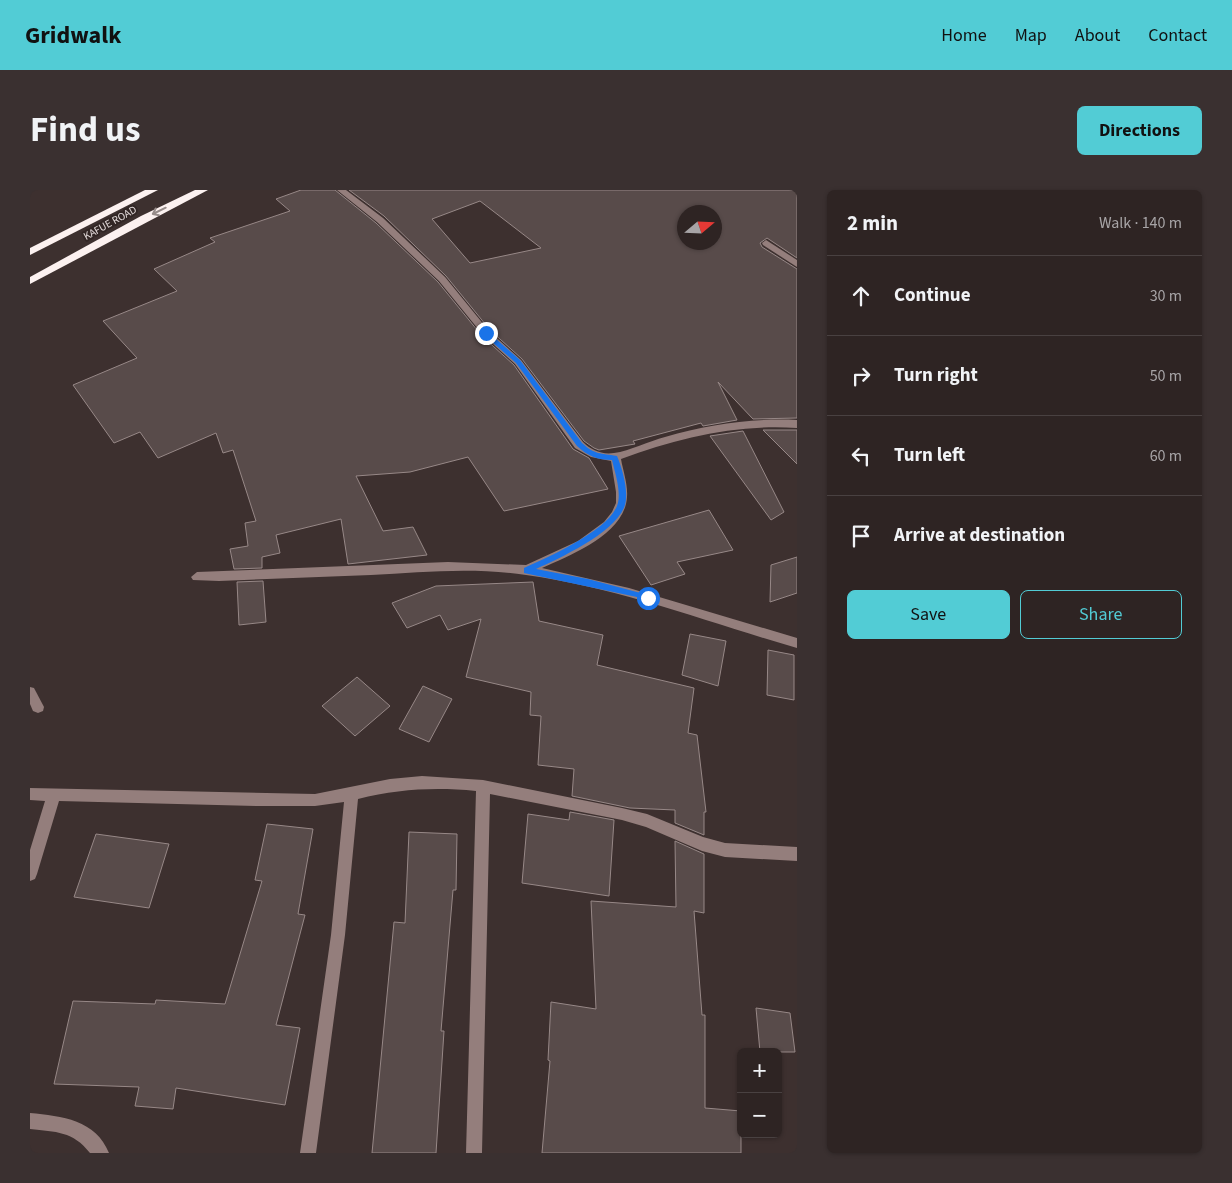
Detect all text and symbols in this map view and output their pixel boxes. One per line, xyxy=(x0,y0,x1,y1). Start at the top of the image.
text: Gridwalk xyxy=(25,18,121,53)
text: Home xyxy=(941,23,987,48)
text: Map xyxy=(1015,23,1047,48)
text: About xyxy=(1075,23,1120,48)
text: Contact xyxy=(1148,23,1207,48)
text: Find us xyxy=(30,105,140,155)
button: Directions xyxy=(1077,106,1202,155)
street label: KAFUE ROAD xyxy=(81,202,140,244)
north arrow xyxy=(677,205,722,250)
one-way arrow xyxy=(152,207,167,216)
text: 2 min xyxy=(847,208,898,238)
text: Walk · 140 m xyxy=(1099,212,1182,234)
icon: ahead xyxy=(847,282,875,310)
text: Continue xyxy=(894,282,971,309)
text: 30 m xyxy=(1150,285,1182,307)
route end xyxy=(475,322,498,345)
icon: right xyxy=(847,362,875,390)
text: Turn right xyxy=(894,362,978,389)
text: 50 m xyxy=(1150,365,1182,387)
icon: left xyxy=(847,442,875,470)
text: Turn left xyxy=(894,442,965,469)
text: 60 m xyxy=(1150,445,1182,467)
icon: arrive xyxy=(847,522,875,550)
text: Arrive at destination xyxy=(894,522,1065,549)
route start xyxy=(637,587,660,610)
button: Save xyxy=(847,590,1010,639)
button: Share xyxy=(1020,590,1182,639)
map controls xyxy=(737,1048,782,1138)
button: + xyxy=(737,1048,782,1093)
button: − xyxy=(737,1093,782,1138)

